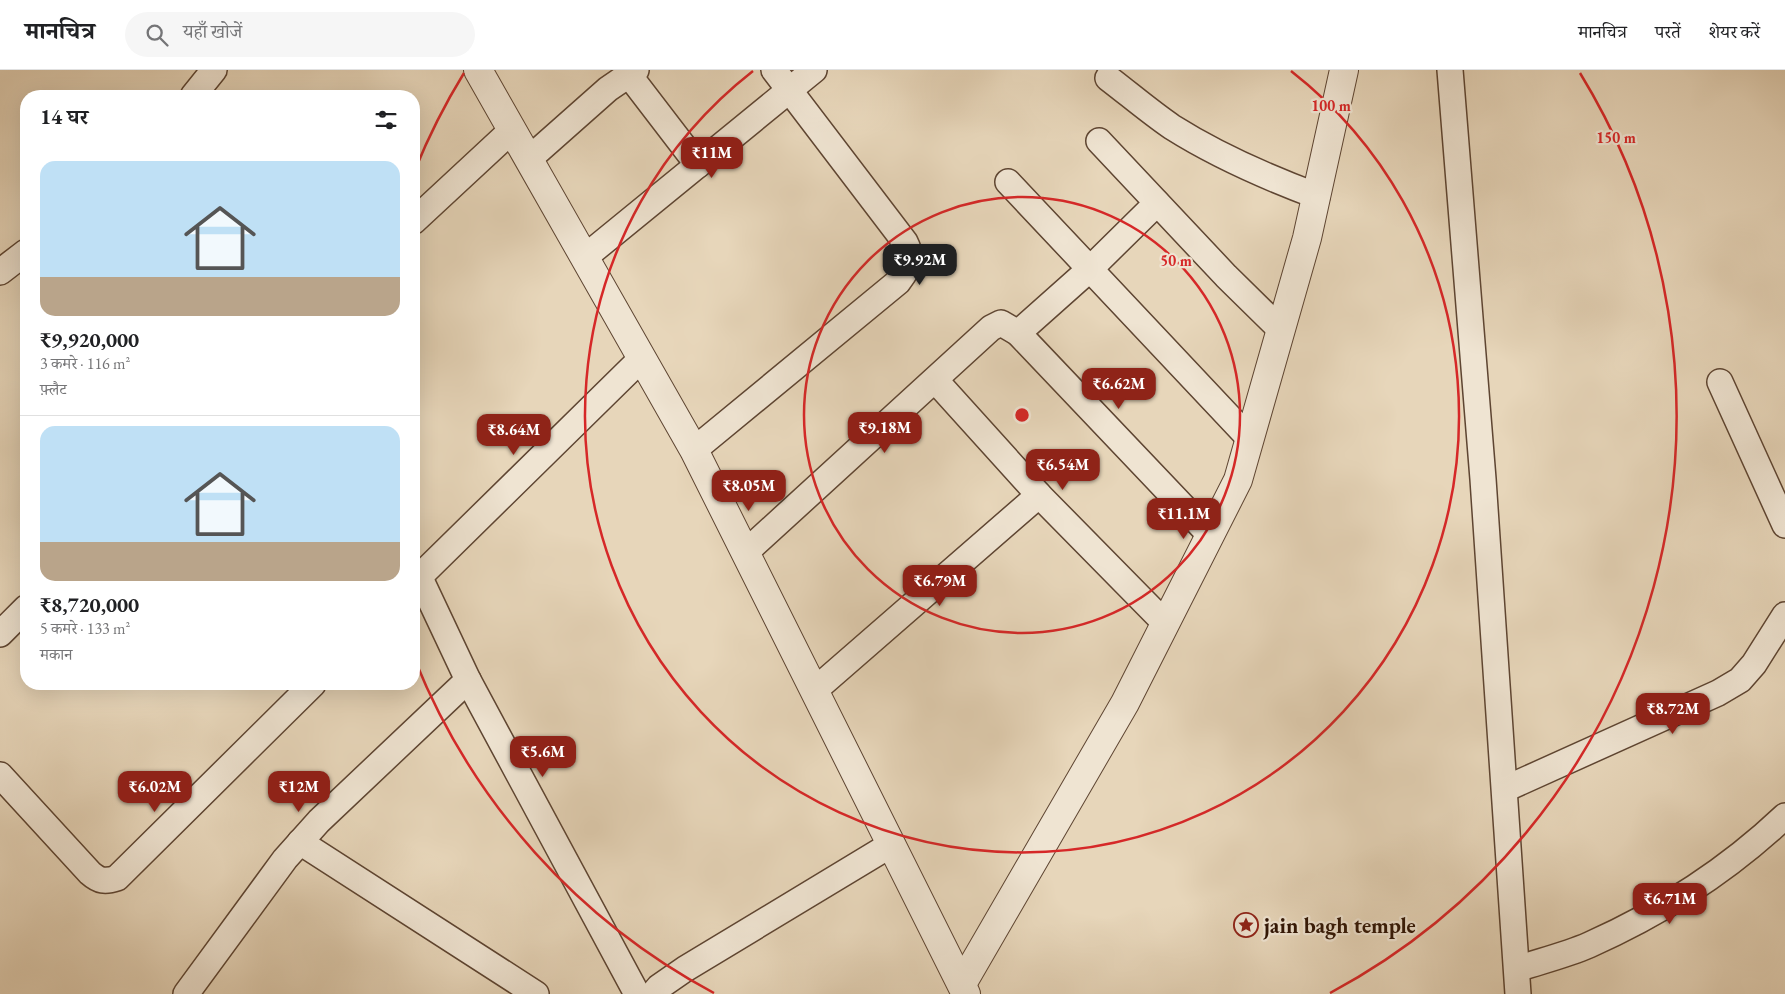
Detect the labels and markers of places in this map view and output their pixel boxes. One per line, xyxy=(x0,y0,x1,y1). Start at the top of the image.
pin: ₹11M xyxy=(682,136,742,179)
pin: ₹9.92M xyxy=(879,244,961,286)
pin: ₹6.62M xyxy=(1078,368,1160,410)
centre of rings xyxy=(1013,406,1031,424)
pin: ₹9.18M xyxy=(844,412,926,454)
pin: ₹8.64M xyxy=(473,414,555,456)
pin: ₹6.54M xyxy=(1022,448,1104,491)
pin: ₹8.05M xyxy=(708,470,790,512)
pin: ₹11.1M xyxy=(1143,498,1225,540)
pin: ₹6.79M xyxy=(899,564,981,607)
pin: ₹8.72M xyxy=(1632,692,1714,735)
pin: ₹5.6M xyxy=(508,736,578,778)
pin: ₹6.02M xyxy=(114,770,196,813)
pin: ₹12M xyxy=(269,770,329,813)
pin: ₹6.71M xyxy=(1629,882,1711,925)
place label: jain bagh temple xyxy=(1263,911,1416,940)
place icon: jain bagh temple xyxy=(1233,912,1259,938)

